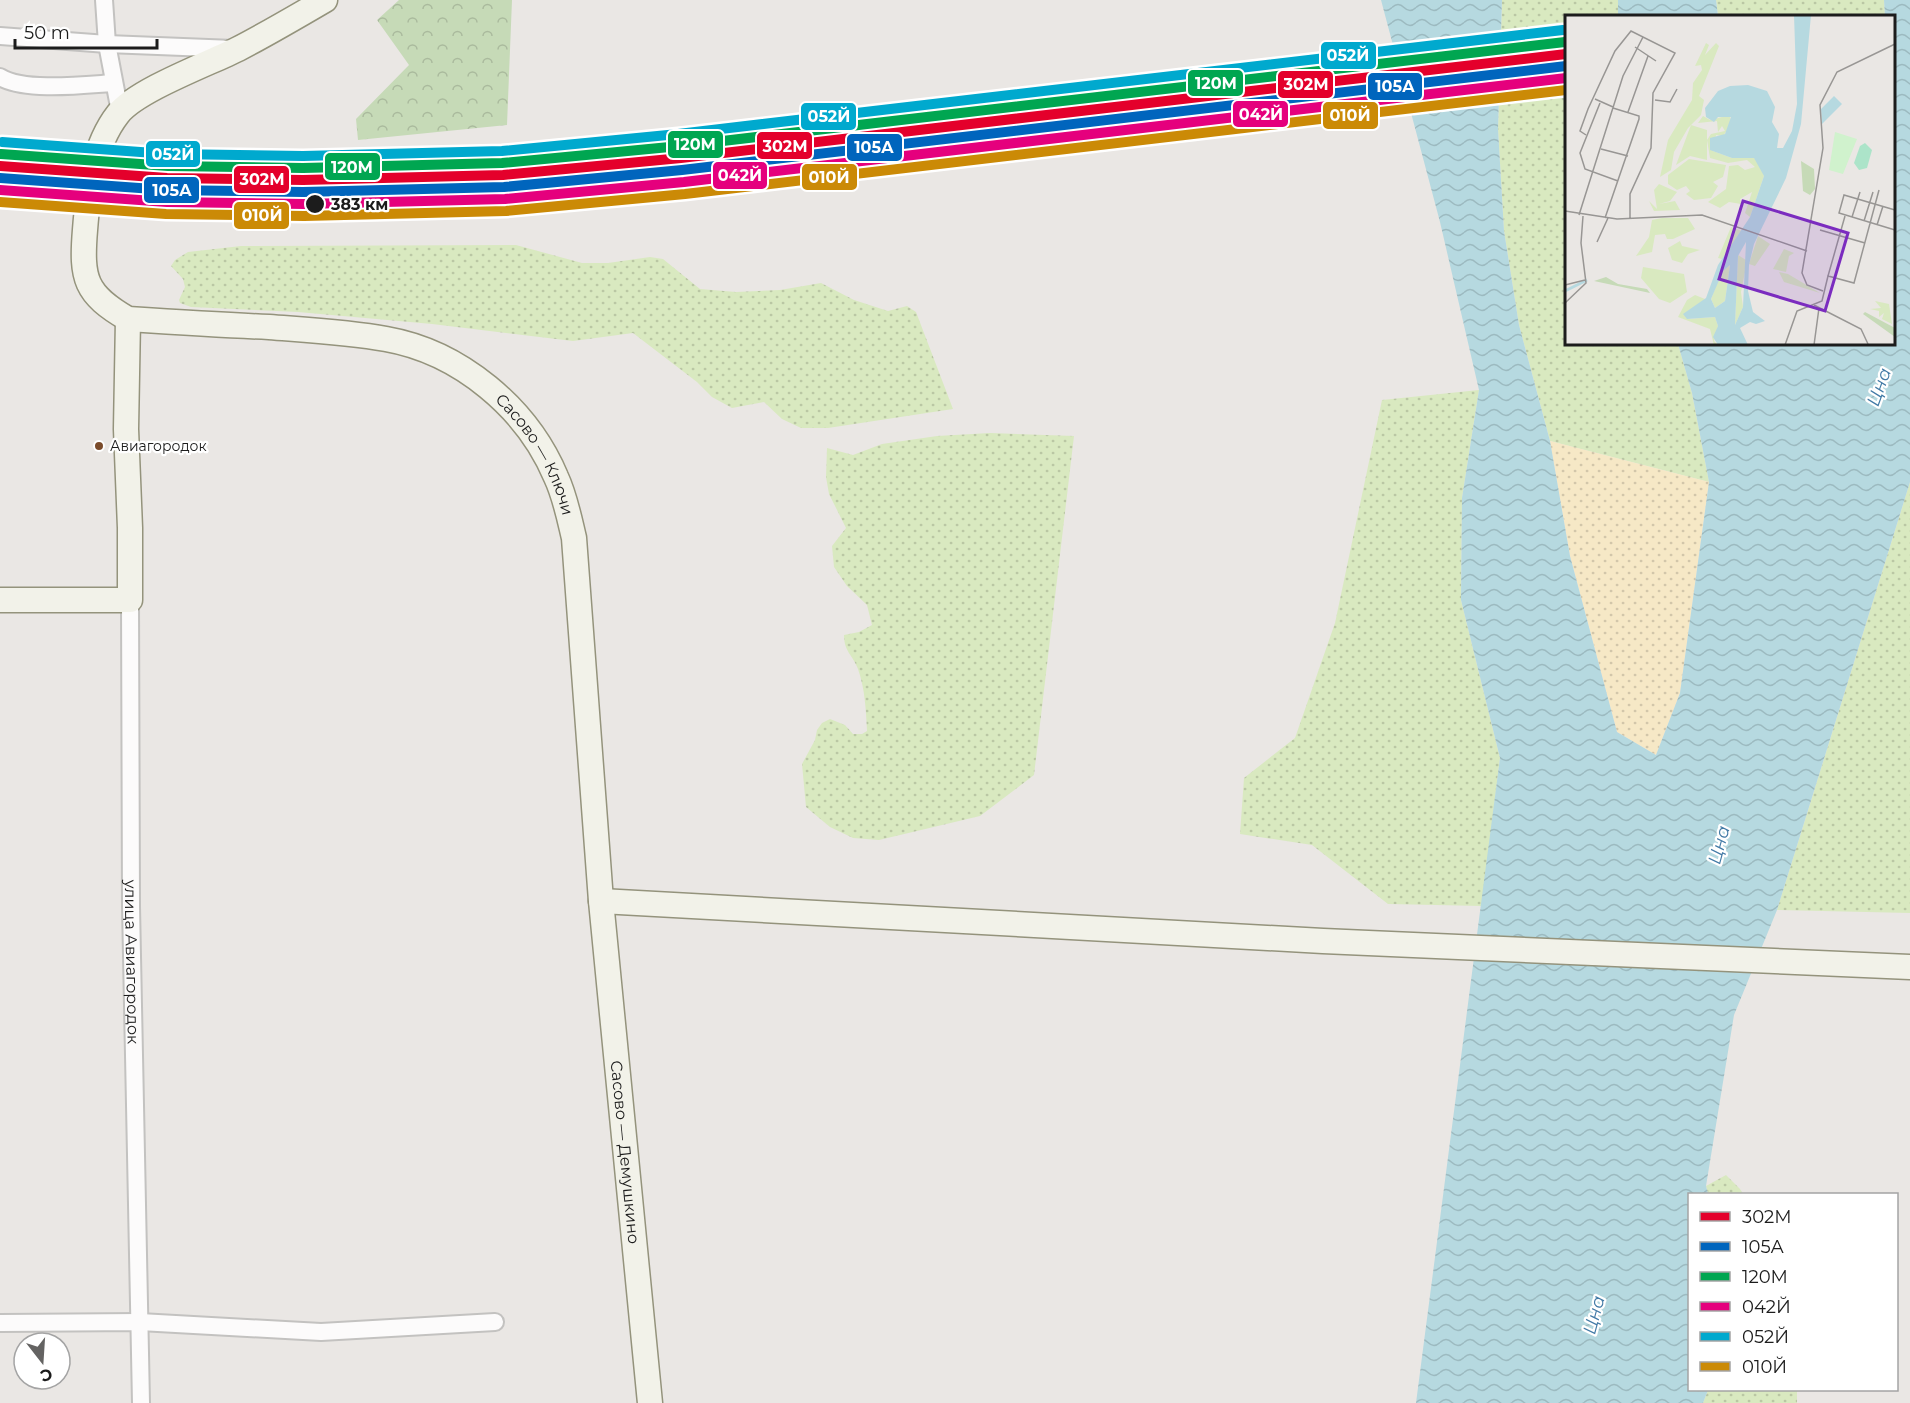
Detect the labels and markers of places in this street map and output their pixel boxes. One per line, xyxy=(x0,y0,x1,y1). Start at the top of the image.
marker: 383 км xyxy=(304,193,326,215)
place label: 383 км xyxy=(330,195,388,214)
place label: Авиагородок xyxy=(110,437,207,455)
marker: Авиагородок xyxy=(93,440,105,452)

